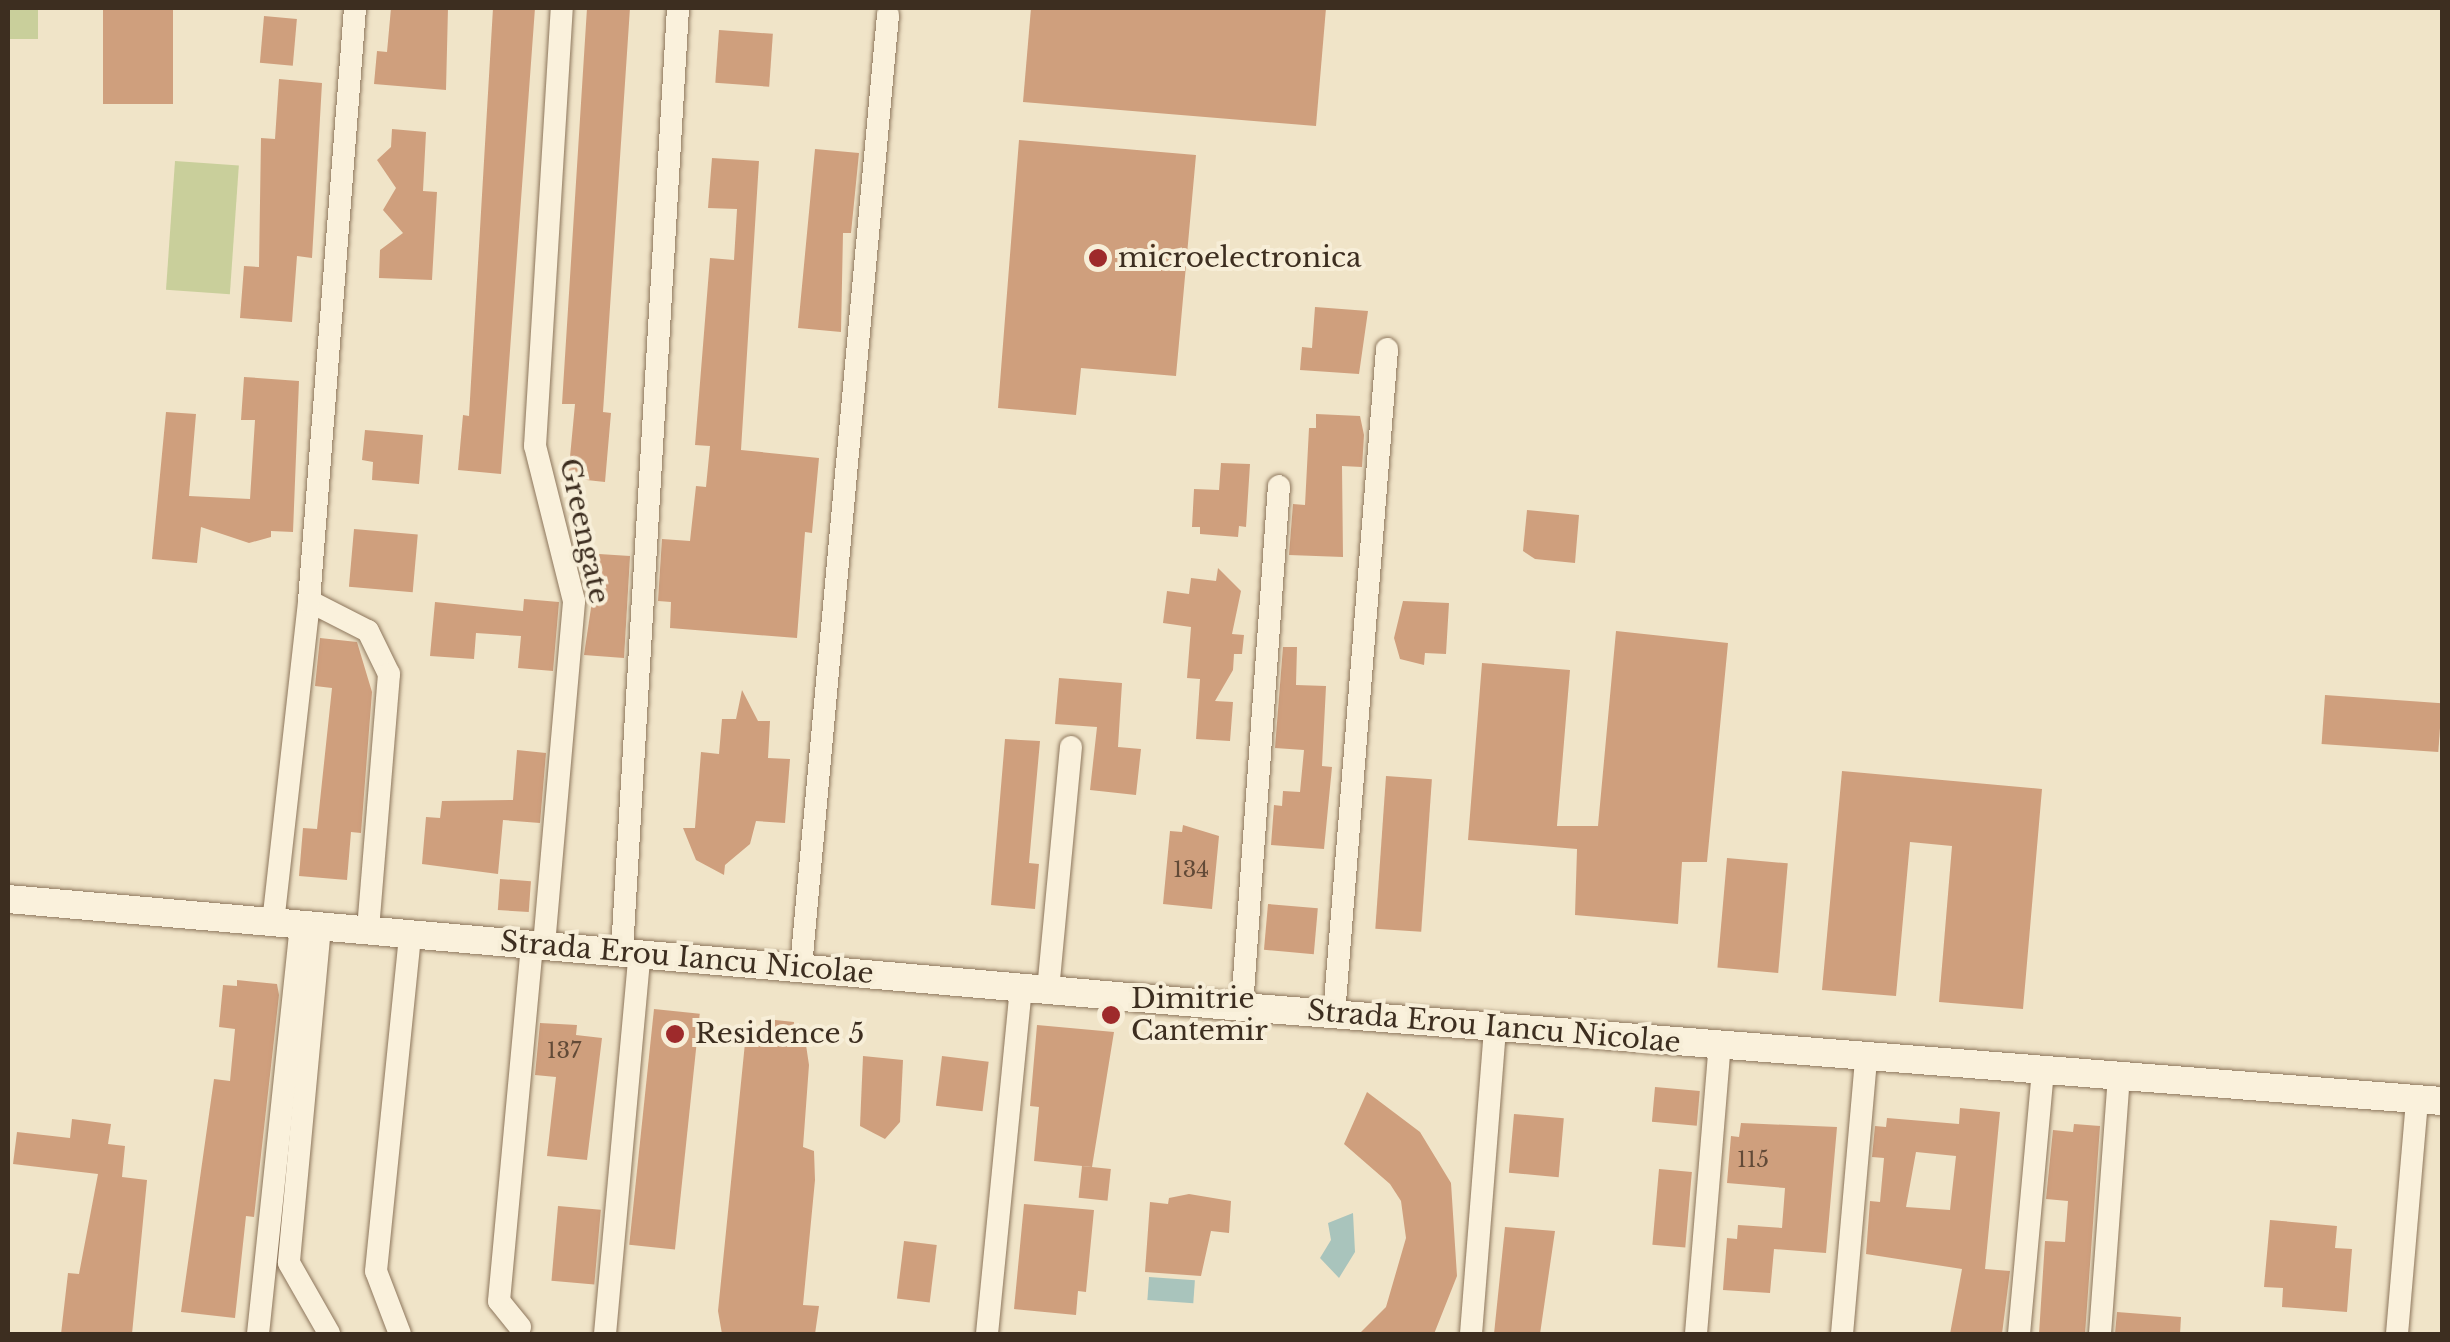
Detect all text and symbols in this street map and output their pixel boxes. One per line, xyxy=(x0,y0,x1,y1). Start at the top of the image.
place label: microelectronica xyxy=(1118,241,1361,275)
marker: microelectronica xyxy=(1087,247,1109,269)
street label: Greengate xyxy=(552,455,616,607)
house number: 134 xyxy=(1173,857,1209,883)
street label: Strada Erou Iancu Nicolae xyxy=(499,925,875,991)
place label: Dimitrie Cantemir xyxy=(1131,982,1268,1048)
street label: Strada Erou Iancu Nicolae xyxy=(1306,994,1682,1060)
marker: Dimitrie Cantemir xyxy=(1100,1004,1122,1026)
place label: Residence 5 xyxy=(695,1017,864,1051)
marker: Residence 5 xyxy=(664,1023,686,1045)
house number: 137 xyxy=(547,1038,581,1064)
house number: 115 xyxy=(1737,1147,1769,1173)

